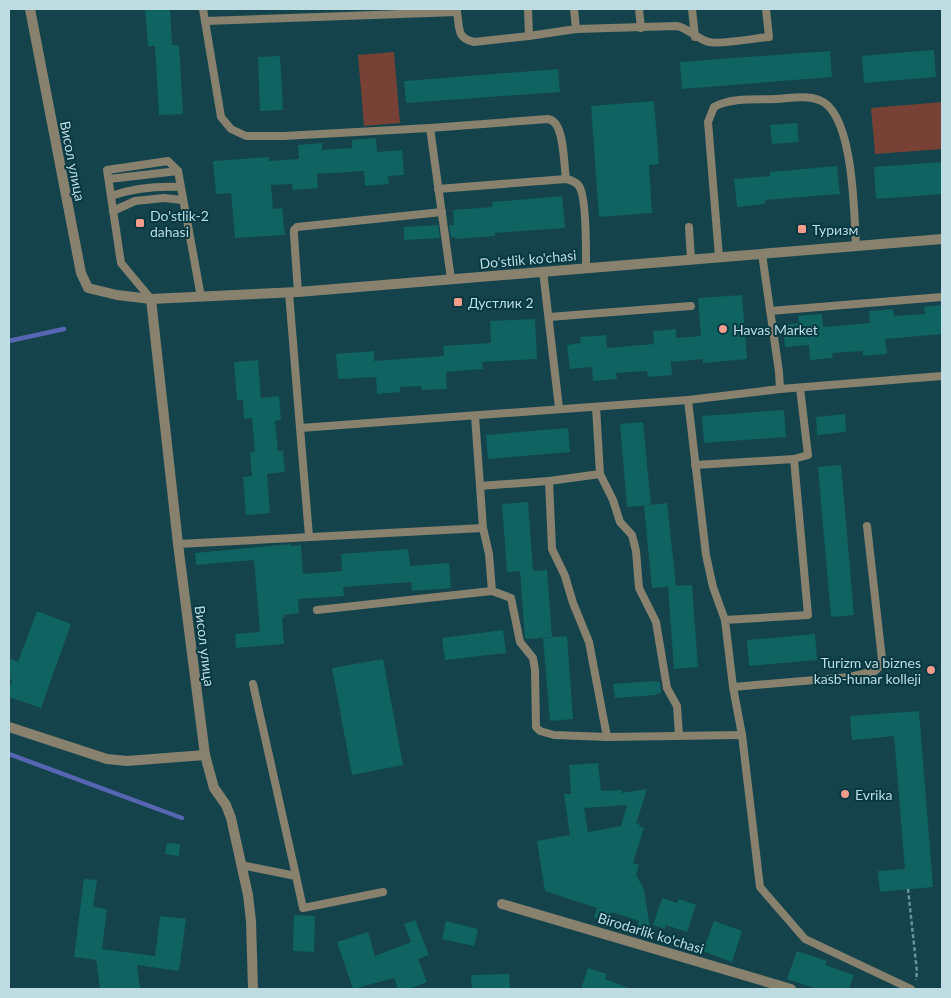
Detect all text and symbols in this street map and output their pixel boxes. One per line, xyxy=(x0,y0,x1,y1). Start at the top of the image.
street label: Висол улица xyxy=(57,119,89,203)
place label: Do'stlik-2 dahasi xyxy=(150,207,209,240)
marker: Do'stlik-2 dahasi xyxy=(134,217,146,229)
place label: Туризм xyxy=(812,221,858,238)
marker: Туризм xyxy=(796,223,808,235)
street label: Do'stlik ko'chasi xyxy=(479,246,577,272)
place label: Дустлик 2 xyxy=(468,294,534,311)
marker: Дустлик 2 xyxy=(452,296,464,308)
place label: Havas Market xyxy=(733,321,818,338)
marker: Havas Market xyxy=(717,323,729,335)
street label: Висол улица xyxy=(192,605,218,687)
place label: Turizm va biznes kasb-hunar kolleji xyxy=(814,654,921,687)
marker: Turizm va biznes kasb-hunar kolleji xyxy=(925,664,937,676)
place label: Evrika xyxy=(855,786,893,803)
marker: Evrika xyxy=(839,788,851,800)
street label: Birodarlik ko'chasi xyxy=(596,909,706,957)

